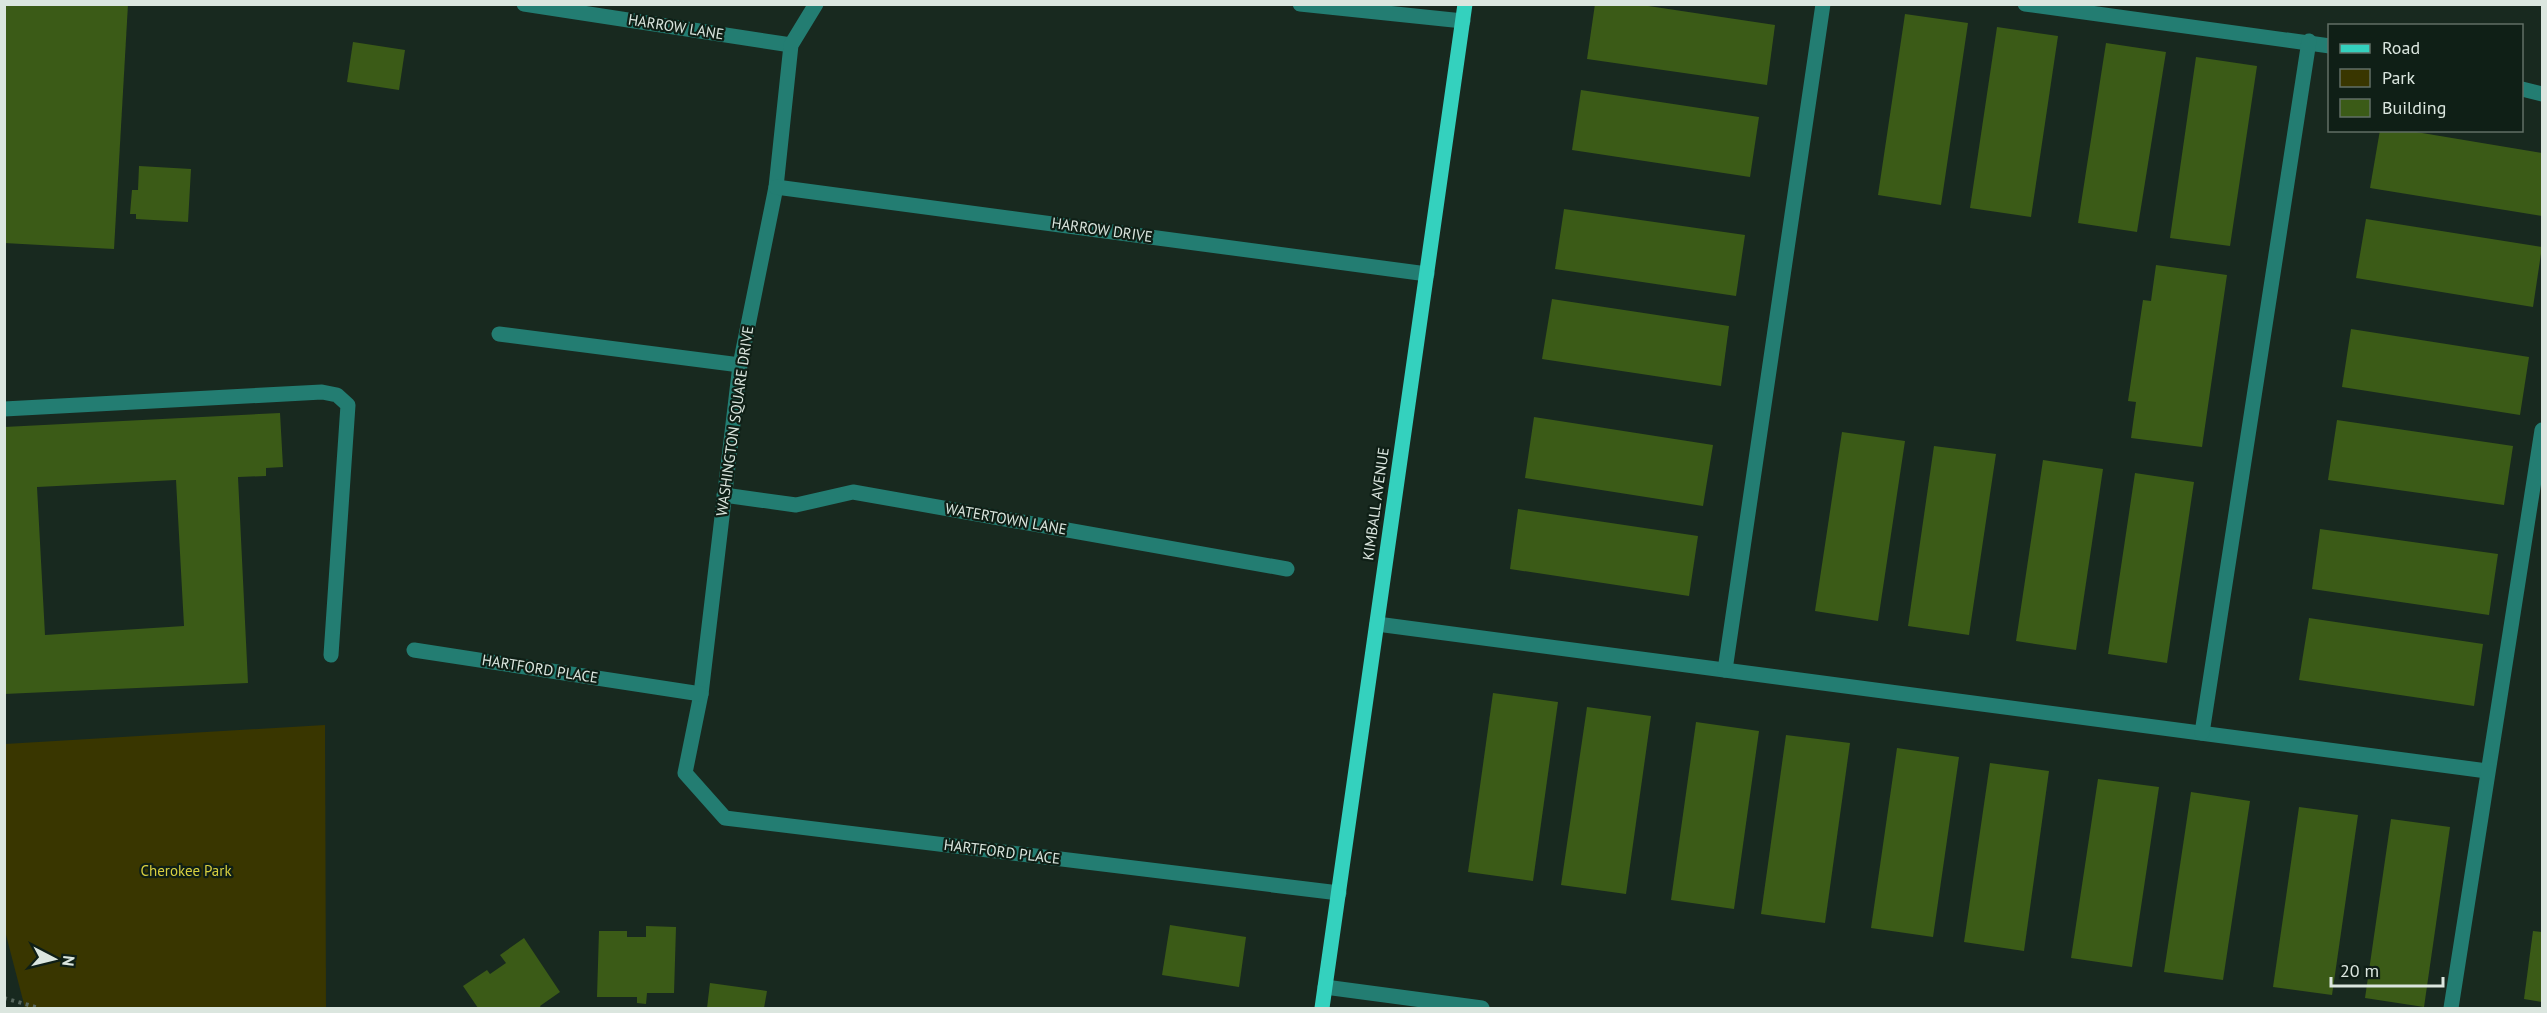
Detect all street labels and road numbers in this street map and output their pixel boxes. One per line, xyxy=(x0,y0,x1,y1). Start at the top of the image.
street label: HARROW LANE xyxy=(627,10,725,43)
street label: HARROW DRIVE xyxy=(1050,213,1154,246)
street label: WASHINGTON SQUARE DRIVE xyxy=(712,325,757,517)
street label: KIMBALL AVENUE xyxy=(1358,446,1393,562)
street label: WATERTOWN LANE xyxy=(944,498,1068,539)
street label: HARTFORD PLACE xyxy=(481,650,599,687)
street label: HARTFORD PLACE xyxy=(943,835,1061,868)

